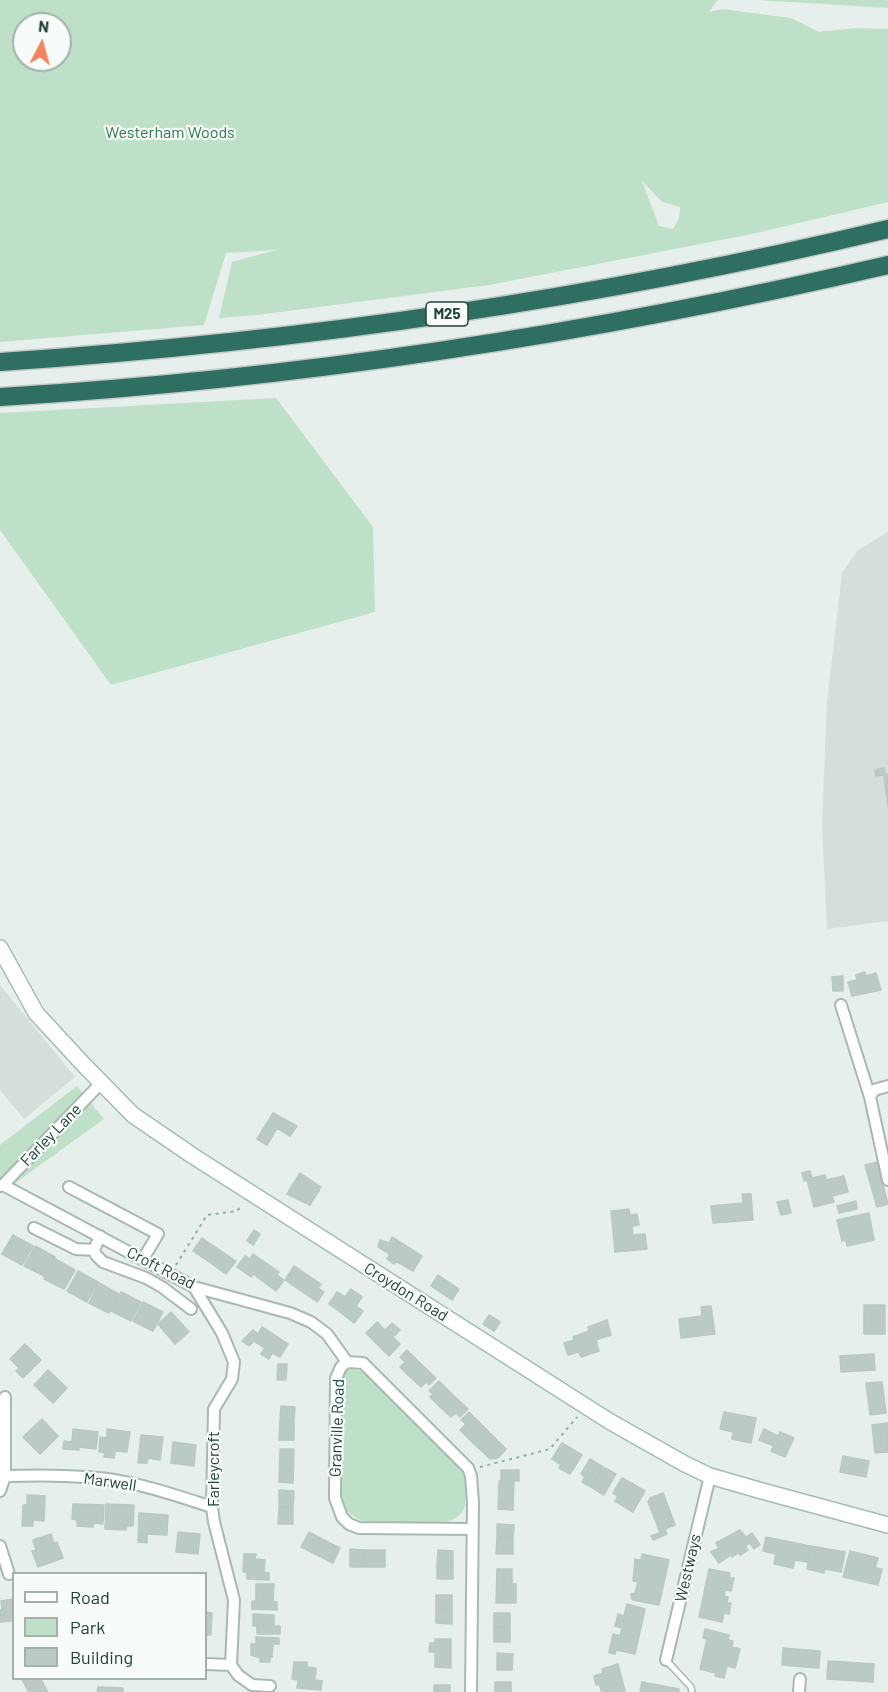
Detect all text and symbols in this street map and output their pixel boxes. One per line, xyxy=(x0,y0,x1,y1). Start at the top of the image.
north arrow xyxy=(12,12,72,72)
text: N xyxy=(37,16,50,36)
park label: Westerham Woods xyxy=(105,123,235,143)
road number: M25 xyxy=(426,302,468,326)
street label: Farley Lane xyxy=(16,1100,86,1170)
street label: Croft Road xyxy=(124,1243,198,1293)
street label: Croydon Road xyxy=(360,1259,452,1325)
street label: Granville Road xyxy=(326,1378,348,1478)
street label: Farleycroft xyxy=(204,1431,224,1507)
street label: Marwell xyxy=(82,1469,138,1495)
street label: Westways xyxy=(671,1532,705,1604)
legend xyxy=(12,1572,207,1680)
text: Road xyxy=(70,1586,110,1608)
text: Park xyxy=(70,1616,105,1638)
text: Building xyxy=(70,1646,133,1668)

